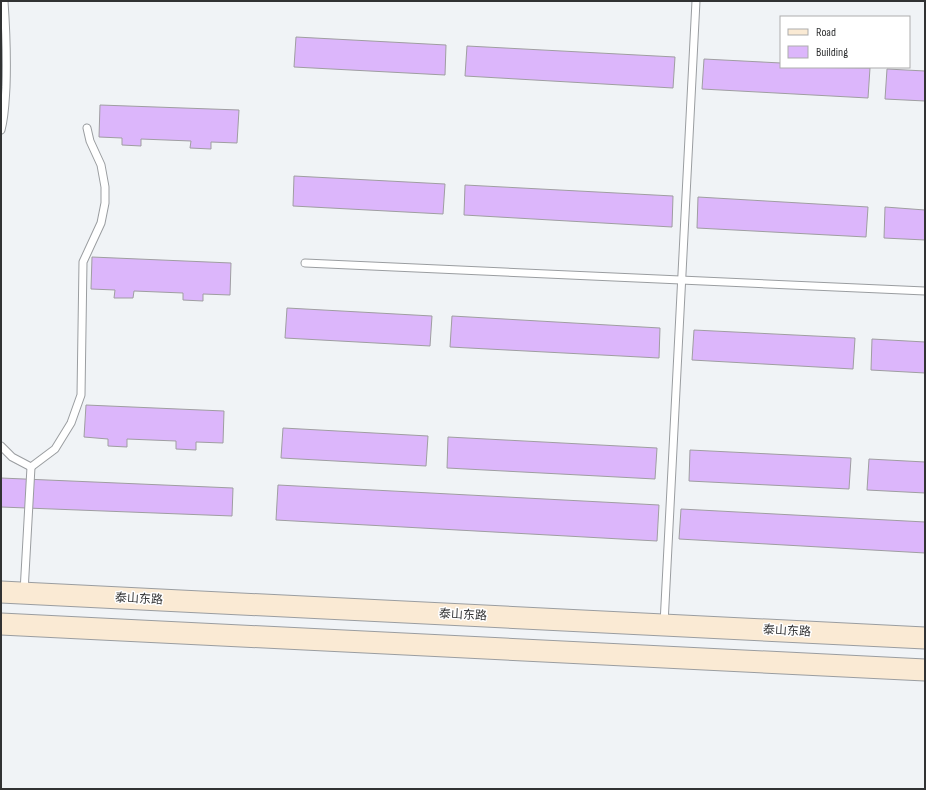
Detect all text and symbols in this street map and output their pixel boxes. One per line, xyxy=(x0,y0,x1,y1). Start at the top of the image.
legend xyxy=(780,16,910,68)
text: Road xyxy=(816,25,836,40)
text: Building xyxy=(816,45,848,60)
street label: 泰山东路 xyxy=(115,590,163,608)
street label: 泰山东路 xyxy=(439,606,487,624)
street label: 泰山东路 xyxy=(763,622,811,640)

